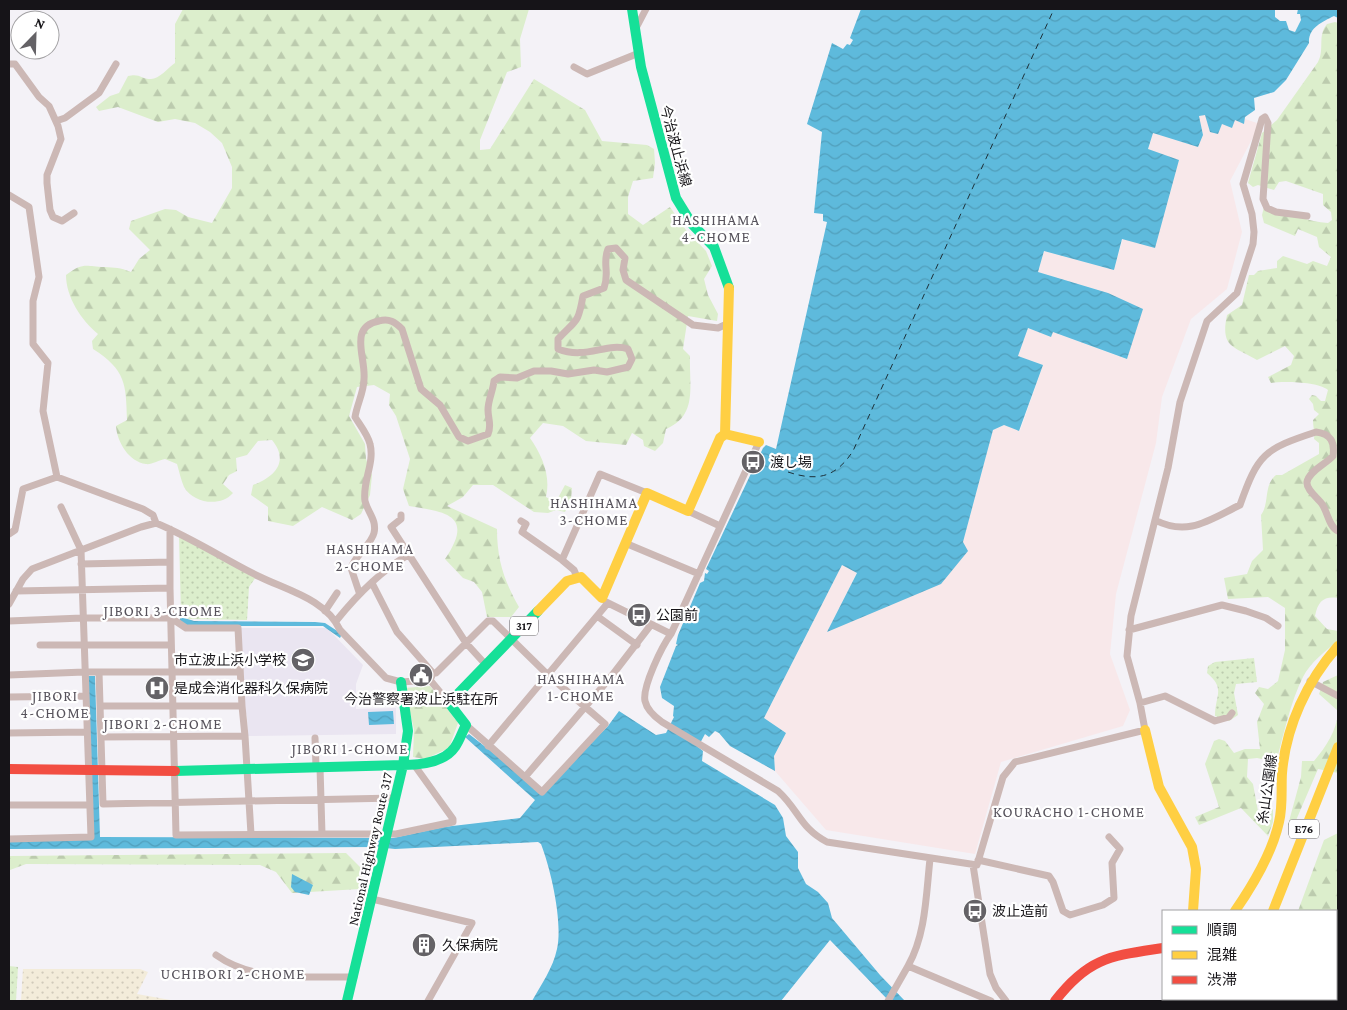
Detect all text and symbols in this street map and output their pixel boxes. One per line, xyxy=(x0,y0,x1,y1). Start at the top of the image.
north arrow xyxy=(10,10,60,60)
text: N xyxy=(33,14,48,32)
street label: 今治波止浜線 xyxy=(657,103,695,189)
district label: HASHIHAMA 4-CHOME xyxy=(672,212,760,245)
bus stop icon: 渡し場 xyxy=(740,449,766,475)
place label: 渡し場 xyxy=(770,454,812,470)
district label: HASHIHAMA 3-CHOME xyxy=(550,495,638,528)
district label: HASHIHAMA 2-CHOME xyxy=(326,541,414,574)
bus stop icon: 公園前 xyxy=(626,602,652,628)
district label: JIBORI 3-CHOME xyxy=(102,603,223,620)
place label: 公園前 xyxy=(656,607,698,623)
road number: 317 xyxy=(510,616,538,636)
school or university icon: 市立波止浜小学校 xyxy=(290,647,316,673)
place label: 市立波止浜小学校 xyxy=(174,652,286,668)
public building icon: 今治警察署波止浜駐在所 xyxy=(408,662,434,688)
district label: HASHIHAMA 1-CHOME xyxy=(537,671,625,704)
hospital icon: 是成会消化器科久保病院 xyxy=(144,675,170,701)
place label: 是成会消化器科久保病院 xyxy=(174,680,328,696)
district label: JIBORI 4-CHOME xyxy=(20,688,90,721)
place label: 今治警察署波止浜駐在所 xyxy=(344,691,498,707)
district label: JIBORI 2-CHOME xyxy=(101,716,223,733)
district label: JIBORI 1-CHOME xyxy=(290,741,408,758)
street label: 糸山公園線 xyxy=(1254,753,1280,825)
street label: National Highway Route 317 xyxy=(345,770,396,927)
district label: KOURACHO 1-CHOME xyxy=(993,804,1145,820)
road number: E76 xyxy=(1289,820,1319,839)
bus stop icon: 波止造前 xyxy=(962,898,988,924)
place label: 波止造前 xyxy=(992,903,1048,919)
legend xyxy=(1162,910,1337,1000)
text: 順調 xyxy=(1207,922,1237,938)
building icon: 久保病院 xyxy=(411,932,437,958)
place label: 久保病院 xyxy=(442,937,498,953)
text: 混雑 xyxy=(1207,947,1237,963)
district label: UCHIBORI 2-CHOME xyxy=(161,966,305,982)
text: 渋滞 xyxy=(1207,972,1237,988)

